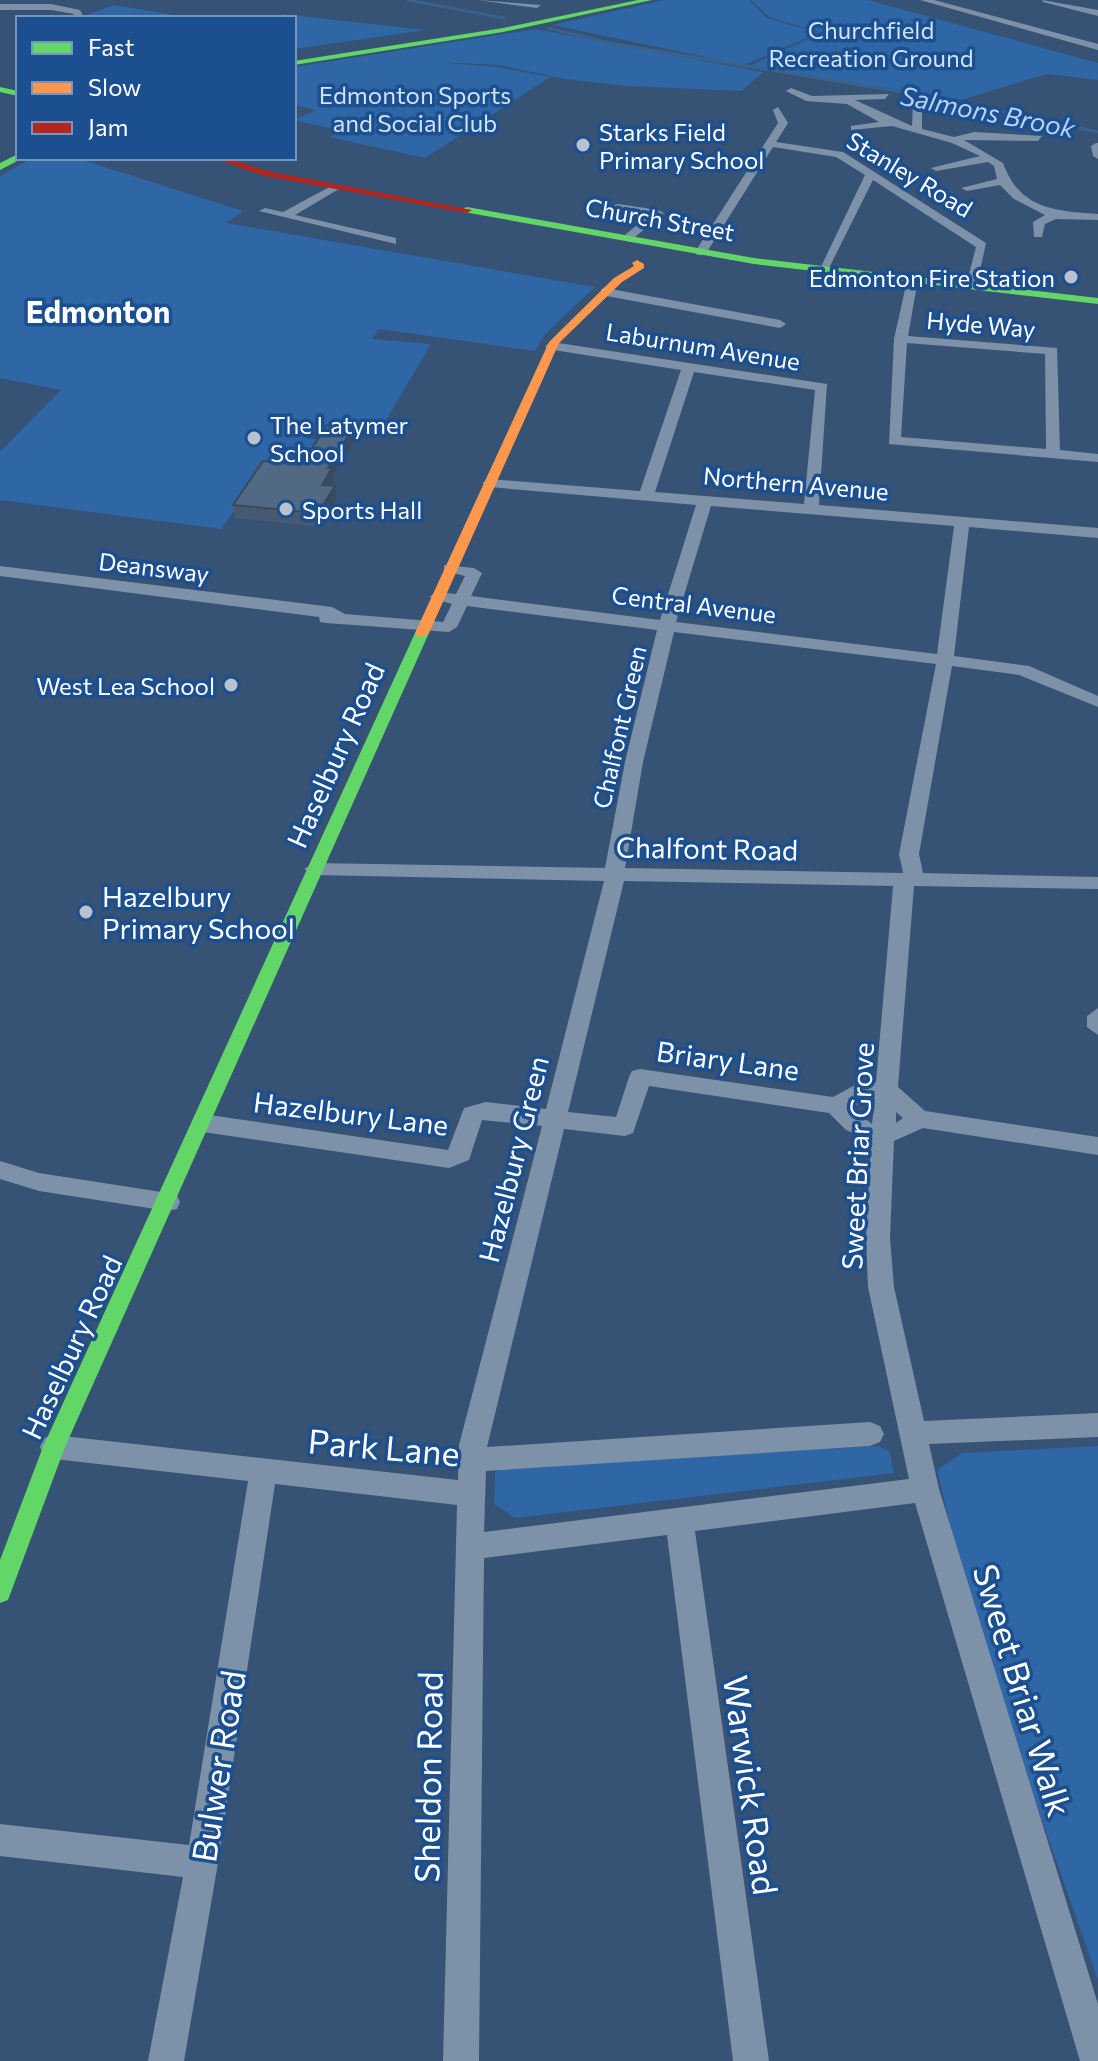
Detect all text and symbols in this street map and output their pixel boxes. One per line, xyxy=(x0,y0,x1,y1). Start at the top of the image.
park label: Churchfield Recreation Ground xyxy=(768,15,974,72)
legend xyxy=(16,16,296,160)
text: Fast xyxy=(88,32,135,61)
text: Slow xyxy=(88,72,141,101)
water label: Salmons Brook xyxy=(898,79,1079,143)
park label: Edmonton Sports and Social Club xyxy=(319,80,511,137)
text: Jam xyxy=(88,112,128,141)
place label: Starks Field Primary School xyxy=(599,117,764,174)
street label: Stanley Road xyxy=(842,125,978,223)
marker: Starks Field Primary School xyxy=(574,136,592,154)
street label: Church Street xyxy=(583,192,737,246)
place label: Edmonton Fire Station xyxy=(809,263,1055,292)
marker: Edmonton Fire Station xyxy=(1062,268,1080,286)
district label: Edmonton xyxy=(26,292,170,329)
street label: Hyde Way xyxy=(925,305,1037,343)
street label: Laburnum Avenue xyxy=(604,316,802,376)
place label: The Latymer School xyxy=(270,410,409,467)
marker: The Latymer School xyxy=(245,429,263,447)
street label: Northern Avenue xyxy=(702,460,890,506)
place label: Sports Hall xyxy=(302,495,422,524)
marker: Sports Hall xyxy=(277,500,295,518)
street label: Deansway xyxy=(97,546,211,588)
street label: Central Avenue xyxy=(610,580,778,628)
street label: Chalfont Green xyxy=(586,643,652,811)
street label: Haselbury Road xyxy=(279,657,391,853)
place label: West Lea School xyxy=(36,671,215,700)
marker: West Lea School xyxy=(222,676,240,694)
street label: Chalfont Road xyxy=(616,829,798,867)
place label: Hazelbury Primary School xyxy=(102,879,295,945)
marker: Hazelbury Primary School xyxy=(77,903,95,921)
street label: Briary Lane xyxy=(655,1033,801,1087)
street label: Sweet Briar Grove xyxy=(834,1041,880,1271)
street label: Hazelbury Green xyxy=(471,1052,555,1266)
street label: Hazelbury Lane xyxy=(252,1084,450,1142)
street label: Haselbury Road xyxy=(14,1250,128,1444)
street label: Park Lane xyxy=(306,1418,462,1474)
street label: Sweet Briar Walk xyxy=(966,1559,1082,1821)
street label: Bulwer Road xyxy=(181,1667,253,1865)
street label: Sheldon Road xyxy=(404,1671,450,1883)
street label: Warwick Road xyxy=(716,1672,788,1898)

